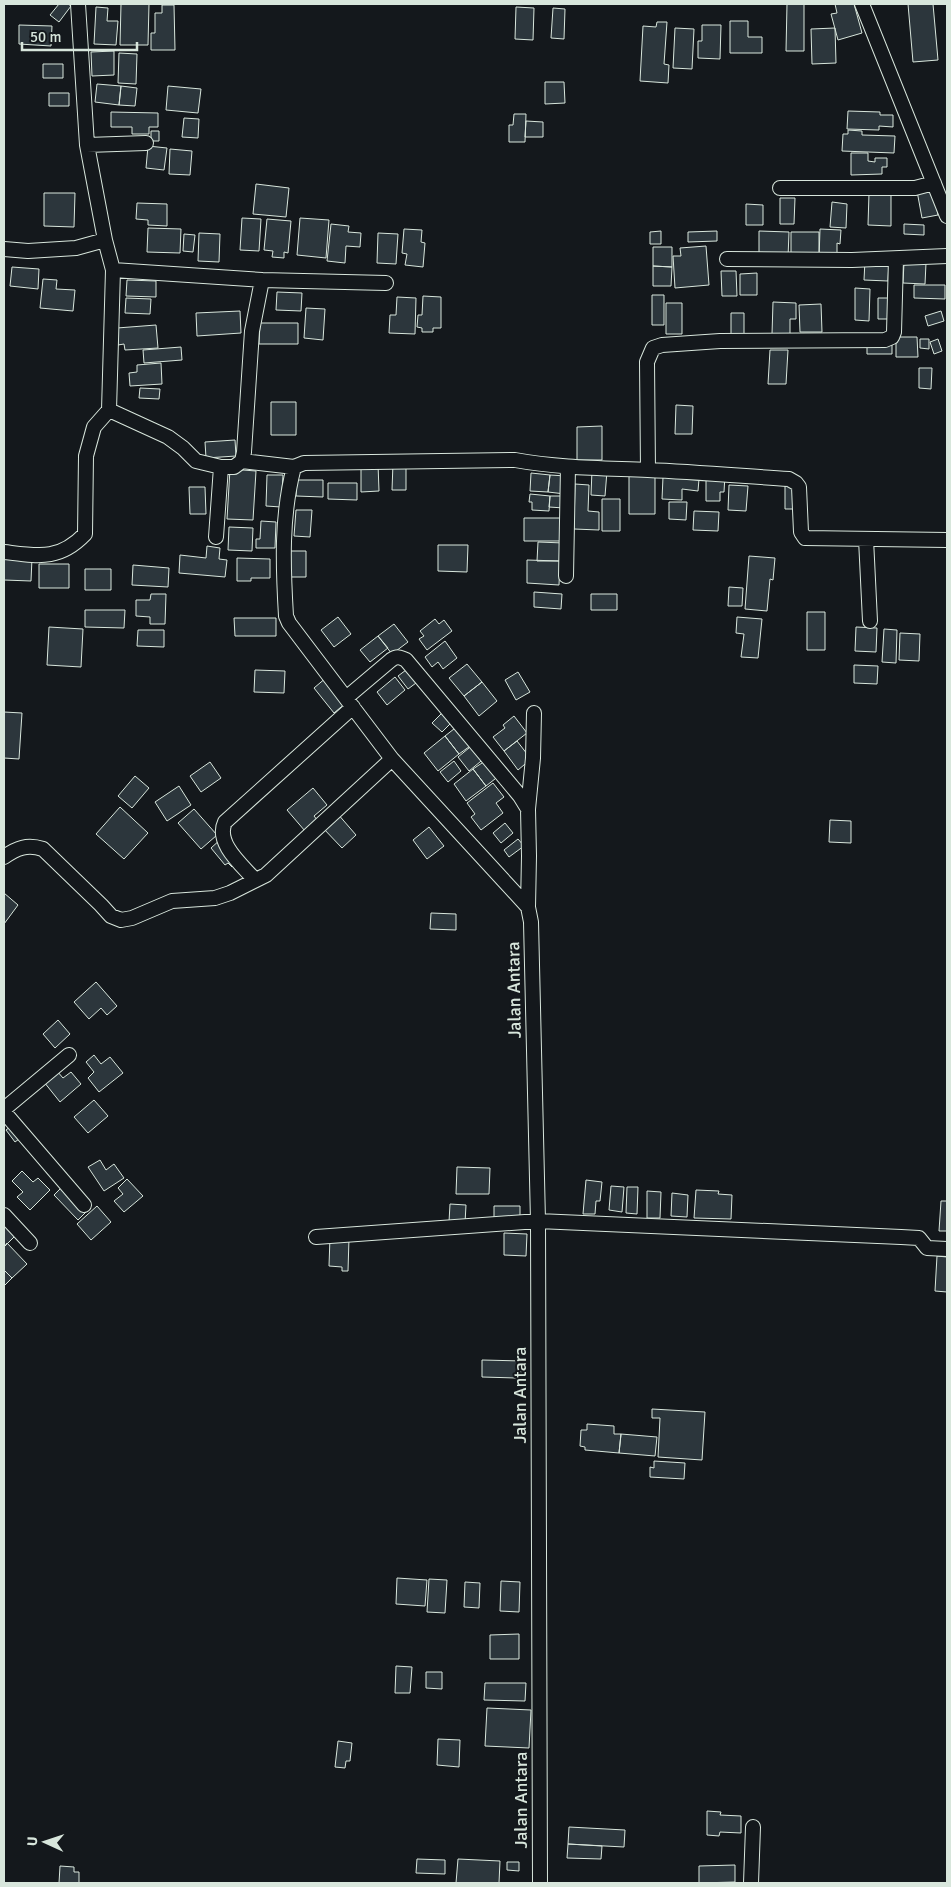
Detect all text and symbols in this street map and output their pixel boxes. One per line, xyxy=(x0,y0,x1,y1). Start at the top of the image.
scale bar xyxy=(22,20,138,52)
text: 50 m xyxy=(30,28,61,46)
street label: Jalan Antara xyxy=(502,941,526,1039)
street label: Jalan Antara xyxy=(509,1347,531,1443)
street label: Jalan Antara xyxy=(510,1752,532,1848)
north arrow xyxy=(20,1817,70,1867)
text: U xyxy=(24,1836,41,1847)

